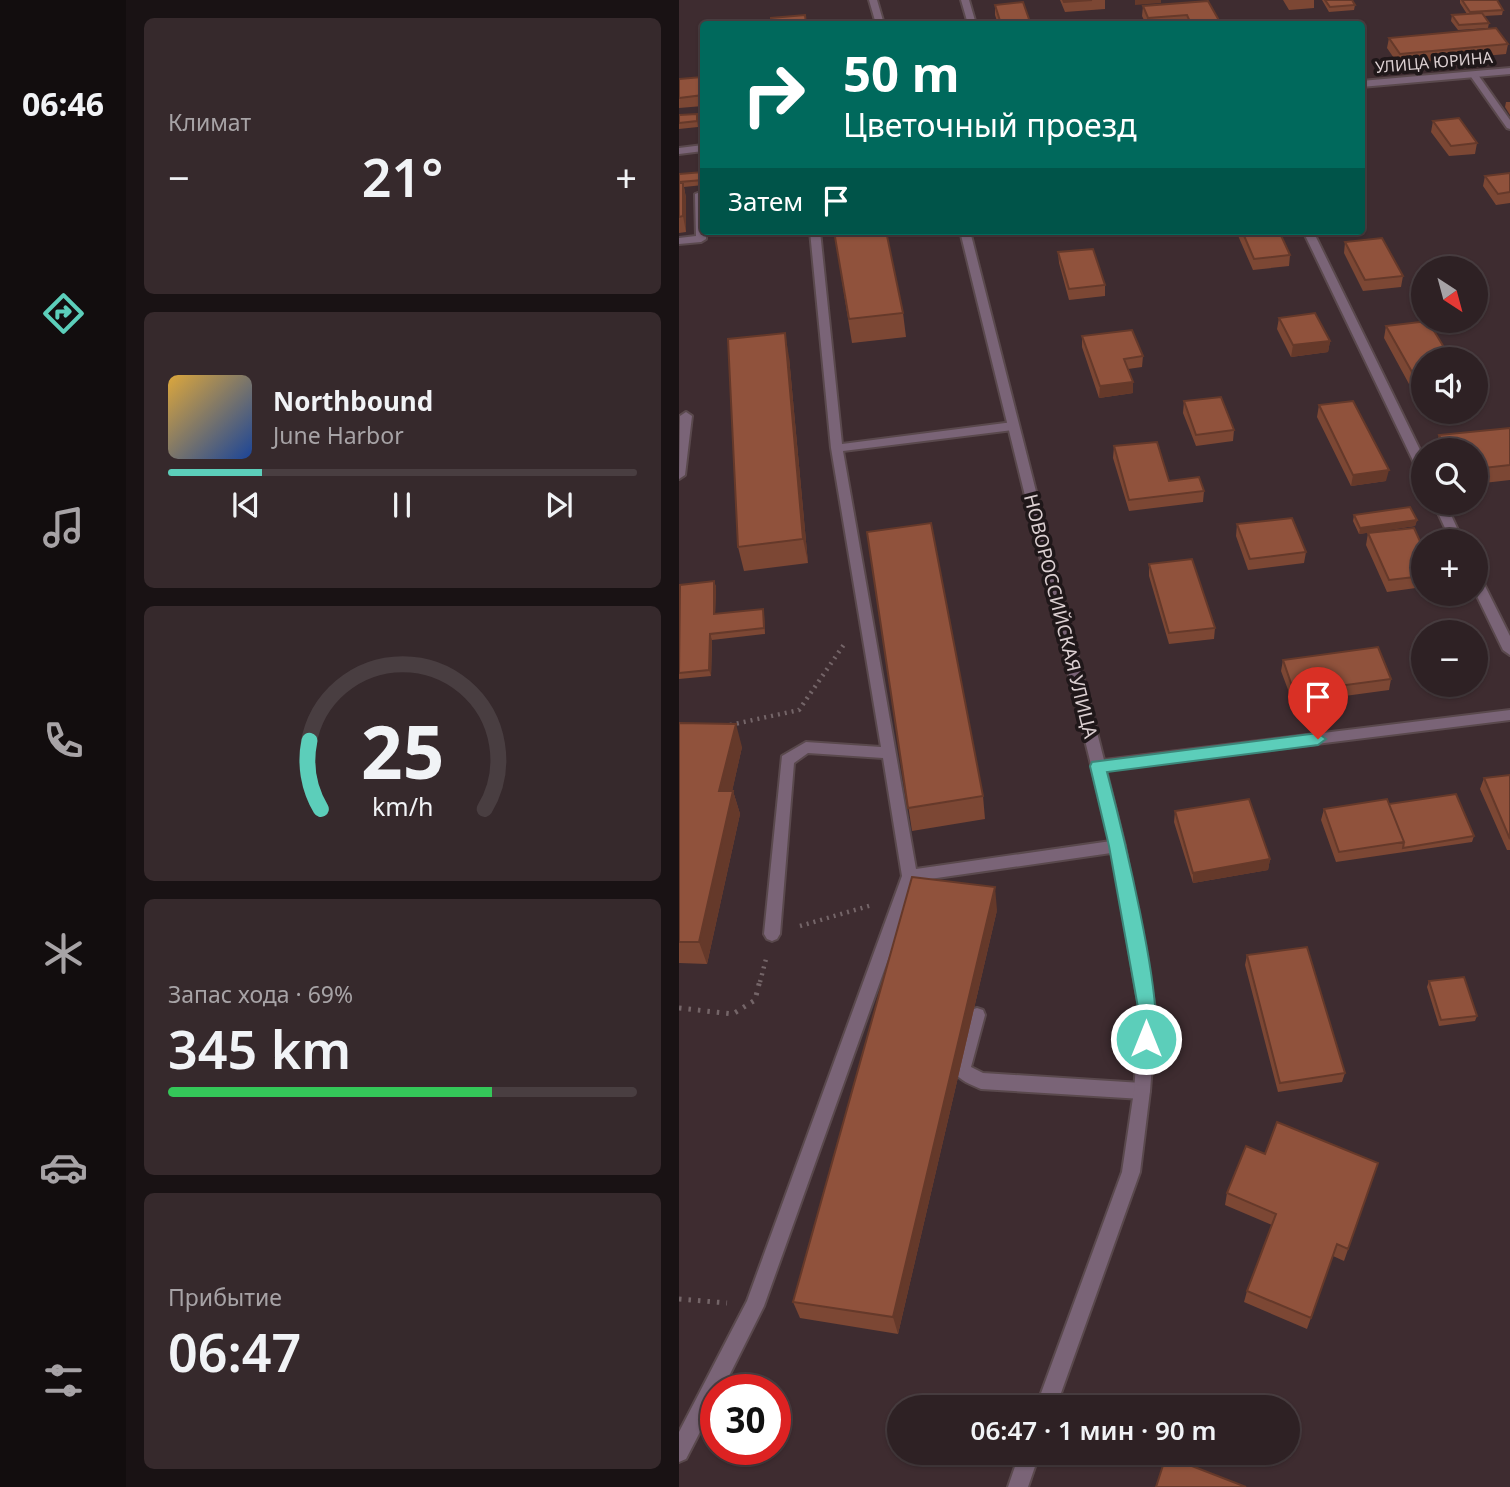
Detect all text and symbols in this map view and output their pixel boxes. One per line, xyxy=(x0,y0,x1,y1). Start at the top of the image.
text: 50 m xyxy=(843,40,960,106)
street label: УЛИЦА ЮРИНА xyxy=(1374,46,1494,78)
icon: right xyxy=(728,49,819,140)
text: 06:46 xyxy=(22,82,104,125)
text: Цветочный проезд xyxy=(843,103,1137,146)
text: Климат xyxy=(168,106,251,138)
text: 21° xyxy=(362,141,443,212)
text: − xyxy=(168,151,190,203)
text: + xyxy=(615,151,637,203)
icon: arrive xyxy=(817,182,855,220)
text: Затем xyxy=(728,183,803,219)
north arrow xyxy=(1411,256,1487,332)
map controls xyxy=(1411,256,1488,697)
icon: directions xyxy=(39,289,88,338)
button: sound xyxy=(1411,347,1488,424)
text: Northbound xyxy=(273,383,433,419)
text: June Harbor xyxy=(273,419,404,451)
button: search xyxy=(1411,438,1488,515)
icon: previous xyxy=(227,486,265,524)
icon: pause xyxy=(383,486,421,524)
icon: next xyxy=(540,486,578,524)
street label: НОВОРОССИЙСКАЯ УЛИЦА xyxy=(1018,491,1104,742)
icon: music xyxy=(39,503,88,552)
button: + xyxy=(1411,529,1488,606)
button: − xyxy=(1411,620,1488,697)
pin xyxy=(1288,667,1348,739)
icon: arrive xyxy=(1299,678,1337,716)
text: 25 xyxy=(361,702,444,801)
icon: phone xyxy=(39,716,88,765)
text: km/h xyxy=(372,789,433,823)
icon: climate xyxy=(39,929,88,978)
text: Запас хода · 69% xyxy=(168,978,353,1010)
position arrow xyxy=(1109,1002,1183,1076)
text: 345 km xyxy=(168,1013,351,1084)
icon: car xyxy=(39,1143,88,1192)
text: Прибытие xyxy=(168,1281,282,1313)
text: 06:47 xyxy=(168,1316,301,1387)
icon: filters xyxy=(39,1356,88,1405)
speed limit sign: 30 xyxy=(700,1374,791,1465)
text: 06:47 · 1 мин · 90 m xyxy=(971,1412,1216,1448)

